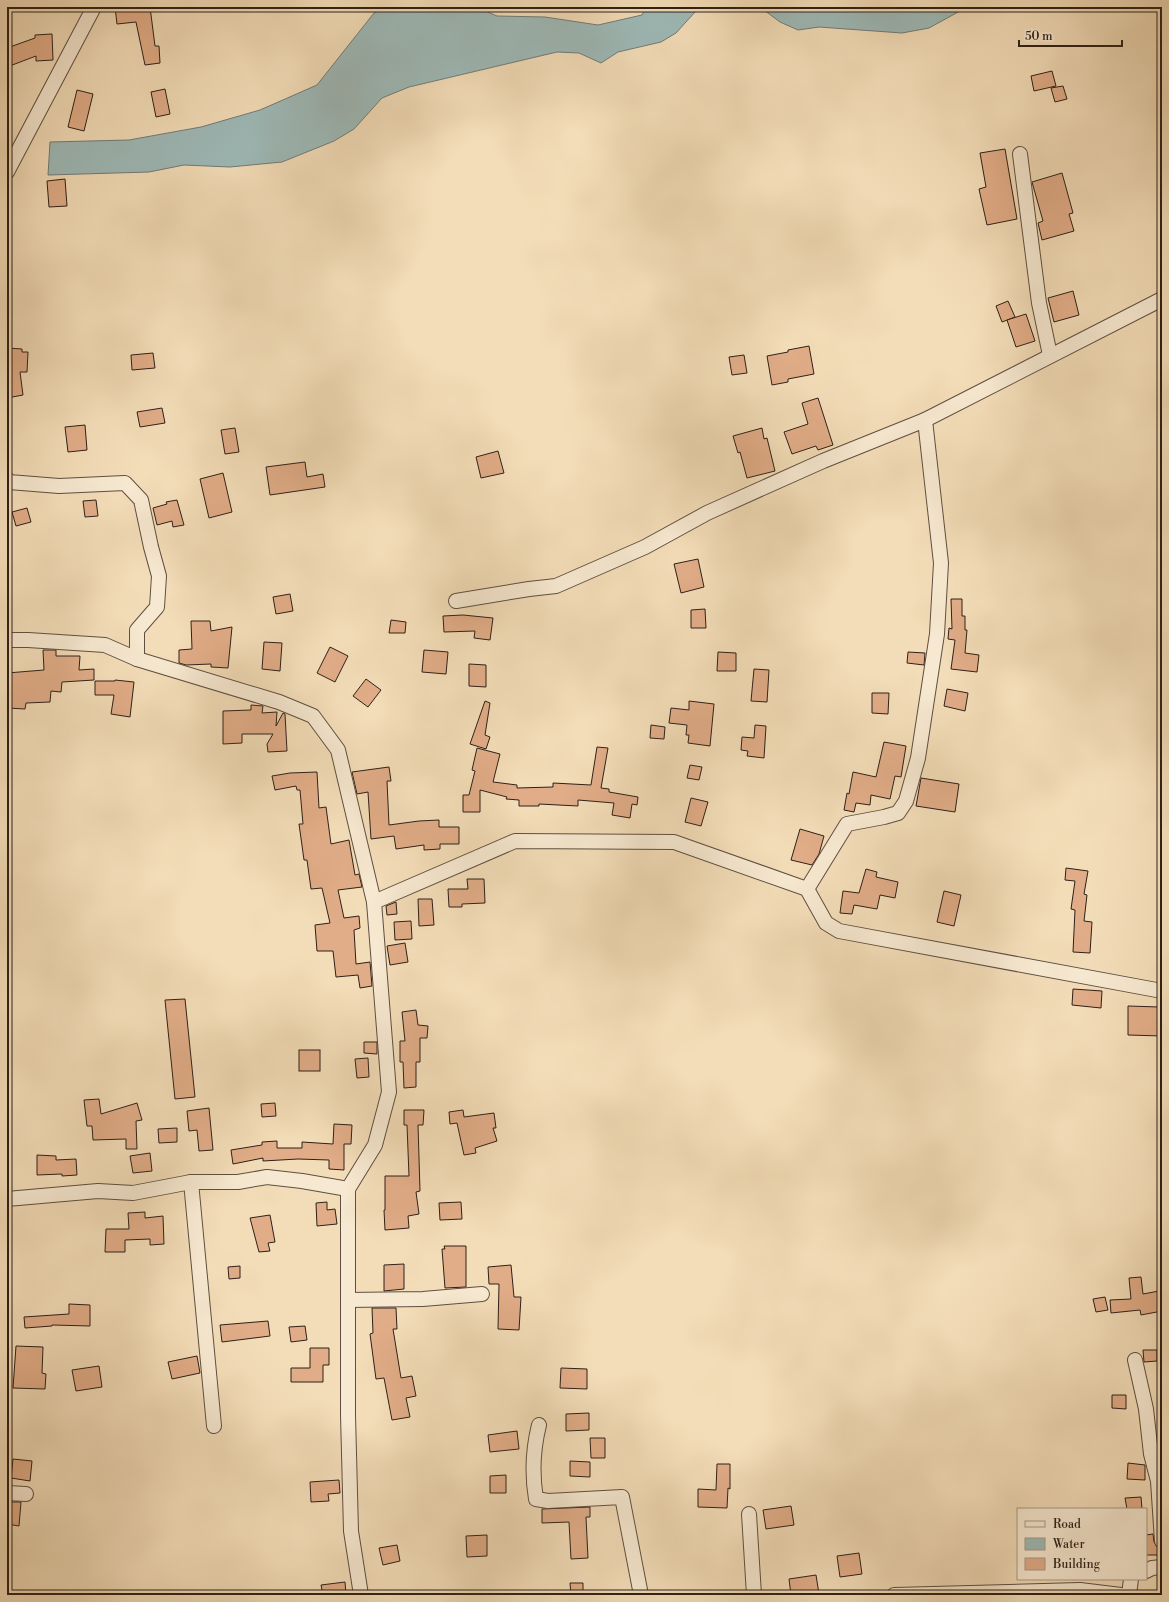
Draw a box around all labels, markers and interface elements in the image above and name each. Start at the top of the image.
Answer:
scale bar [1019,22,1122,48]
text: 50 m [1025,29,1053,44]
legend [1017,1508,1147,1580]
text: Road [1053,1517,1081,1532]
text: Water [1052,1537,1085,1552]
text: Building [1052,1557,1101,1572]

